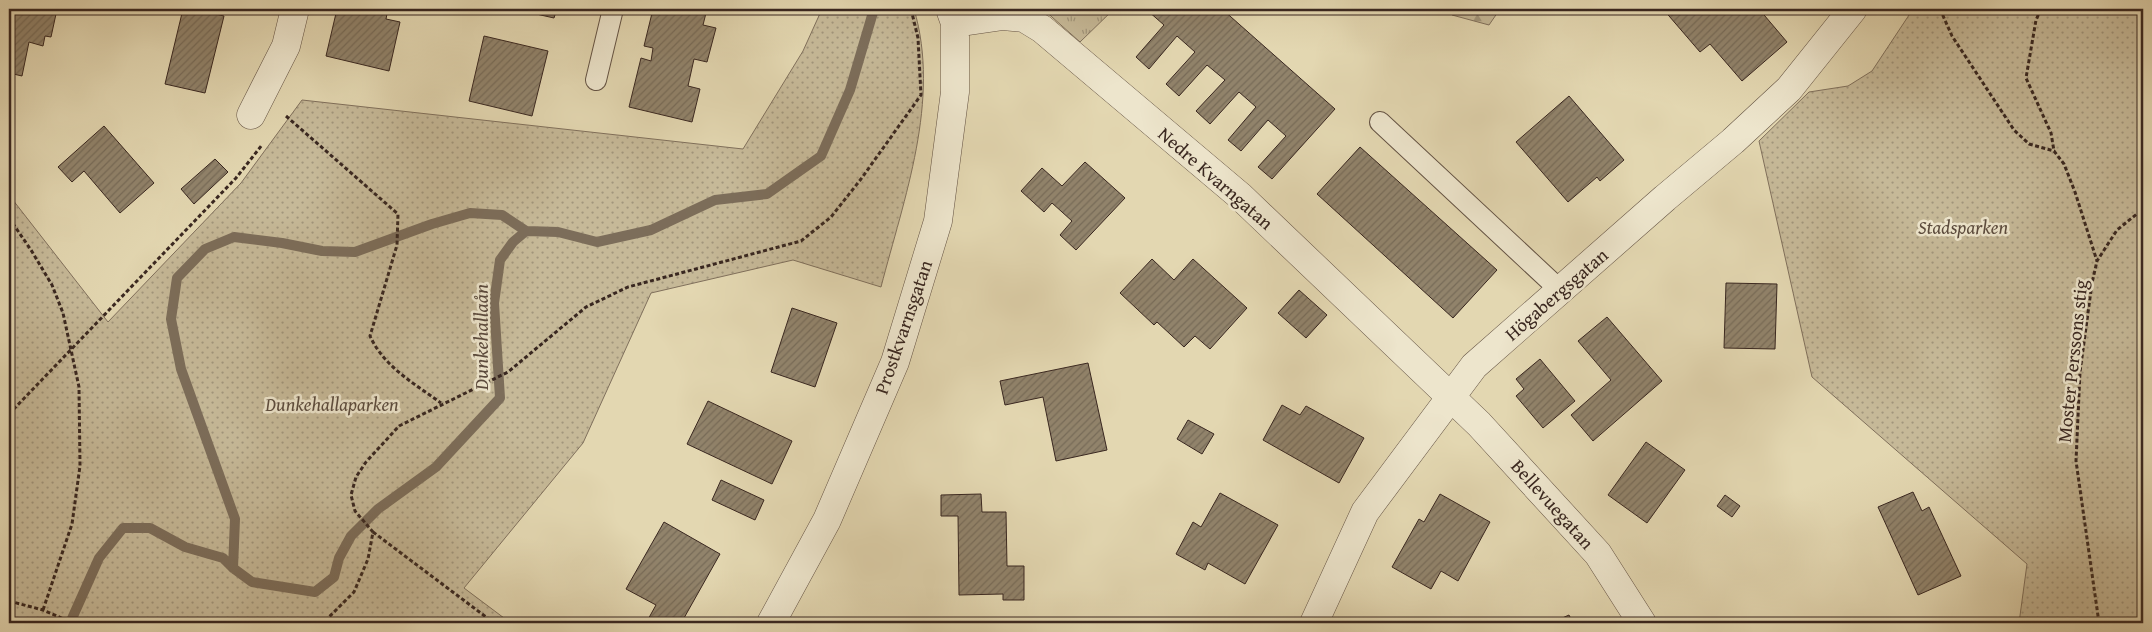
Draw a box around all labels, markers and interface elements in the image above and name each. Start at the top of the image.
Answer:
street label: Nedre Kvarngatan [1152,120,1280,236]
park label: Stadsparken [1918,213,2008,241]
street label: Högabergsgatan [1498,241,1614,347]
street label: Prostkvarnsgatan [867,256,939,398]
street label: Moster Perssons stig [2050,278,2095,444]
water label: Dunkehallaån [466,284,495,391]
park label: Dunkehallaparken [264,390,399,418]
street label: Bellevuegatan [1505,453,1601,555]

